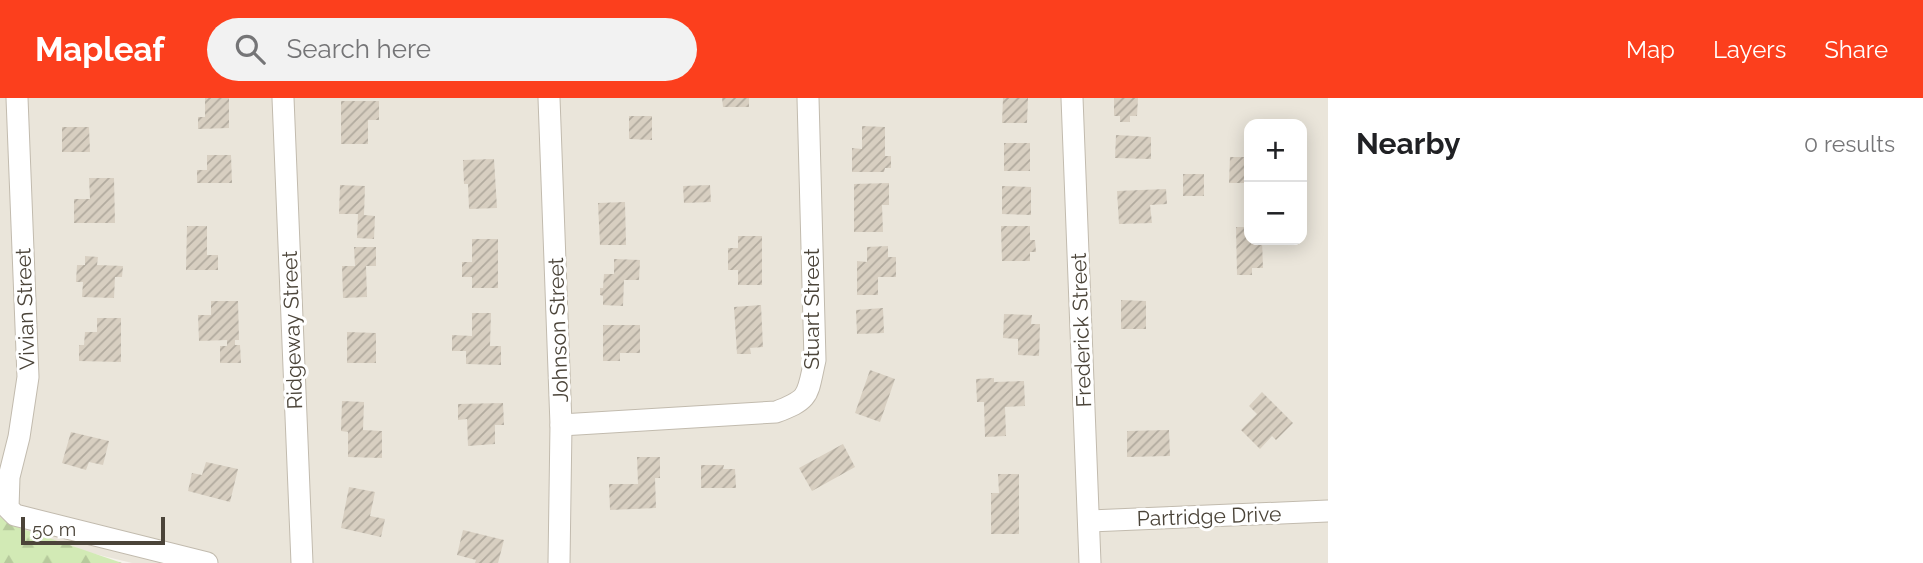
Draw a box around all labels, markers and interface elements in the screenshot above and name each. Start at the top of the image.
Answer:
search box [207,18,697,81]
text: Mapleaf [35,30,165,69]
icon: search [231,30,269,68]
text: Search here [287,34,431,64]
text: Map [1626,35,1675,64]
text: Layers [1713,35,1786,64]
text: Share [1824,35,1888,64]
map controls [1244,119,1307,245]
button: + [1244,119,1307,182]
text: Nearby [1356,126,1460,161]
text: 0 results [1804,130,1895,157]
button: − [1244,182,1307,245]
street label: Vivian Street [10,248,40,370]
street label: Stuart Street [799,248,824,370]
street label: Ridgeway Street [277,250,307,410]
street label: Frederick Street [1066,252,1096,408]
street label: Johnson Street [543,257,573,403]
street label: Partridge Drive [1136,501,1282,531]
scale bar [21,514,164,546]
text: 50 m [32,518,76,540]

